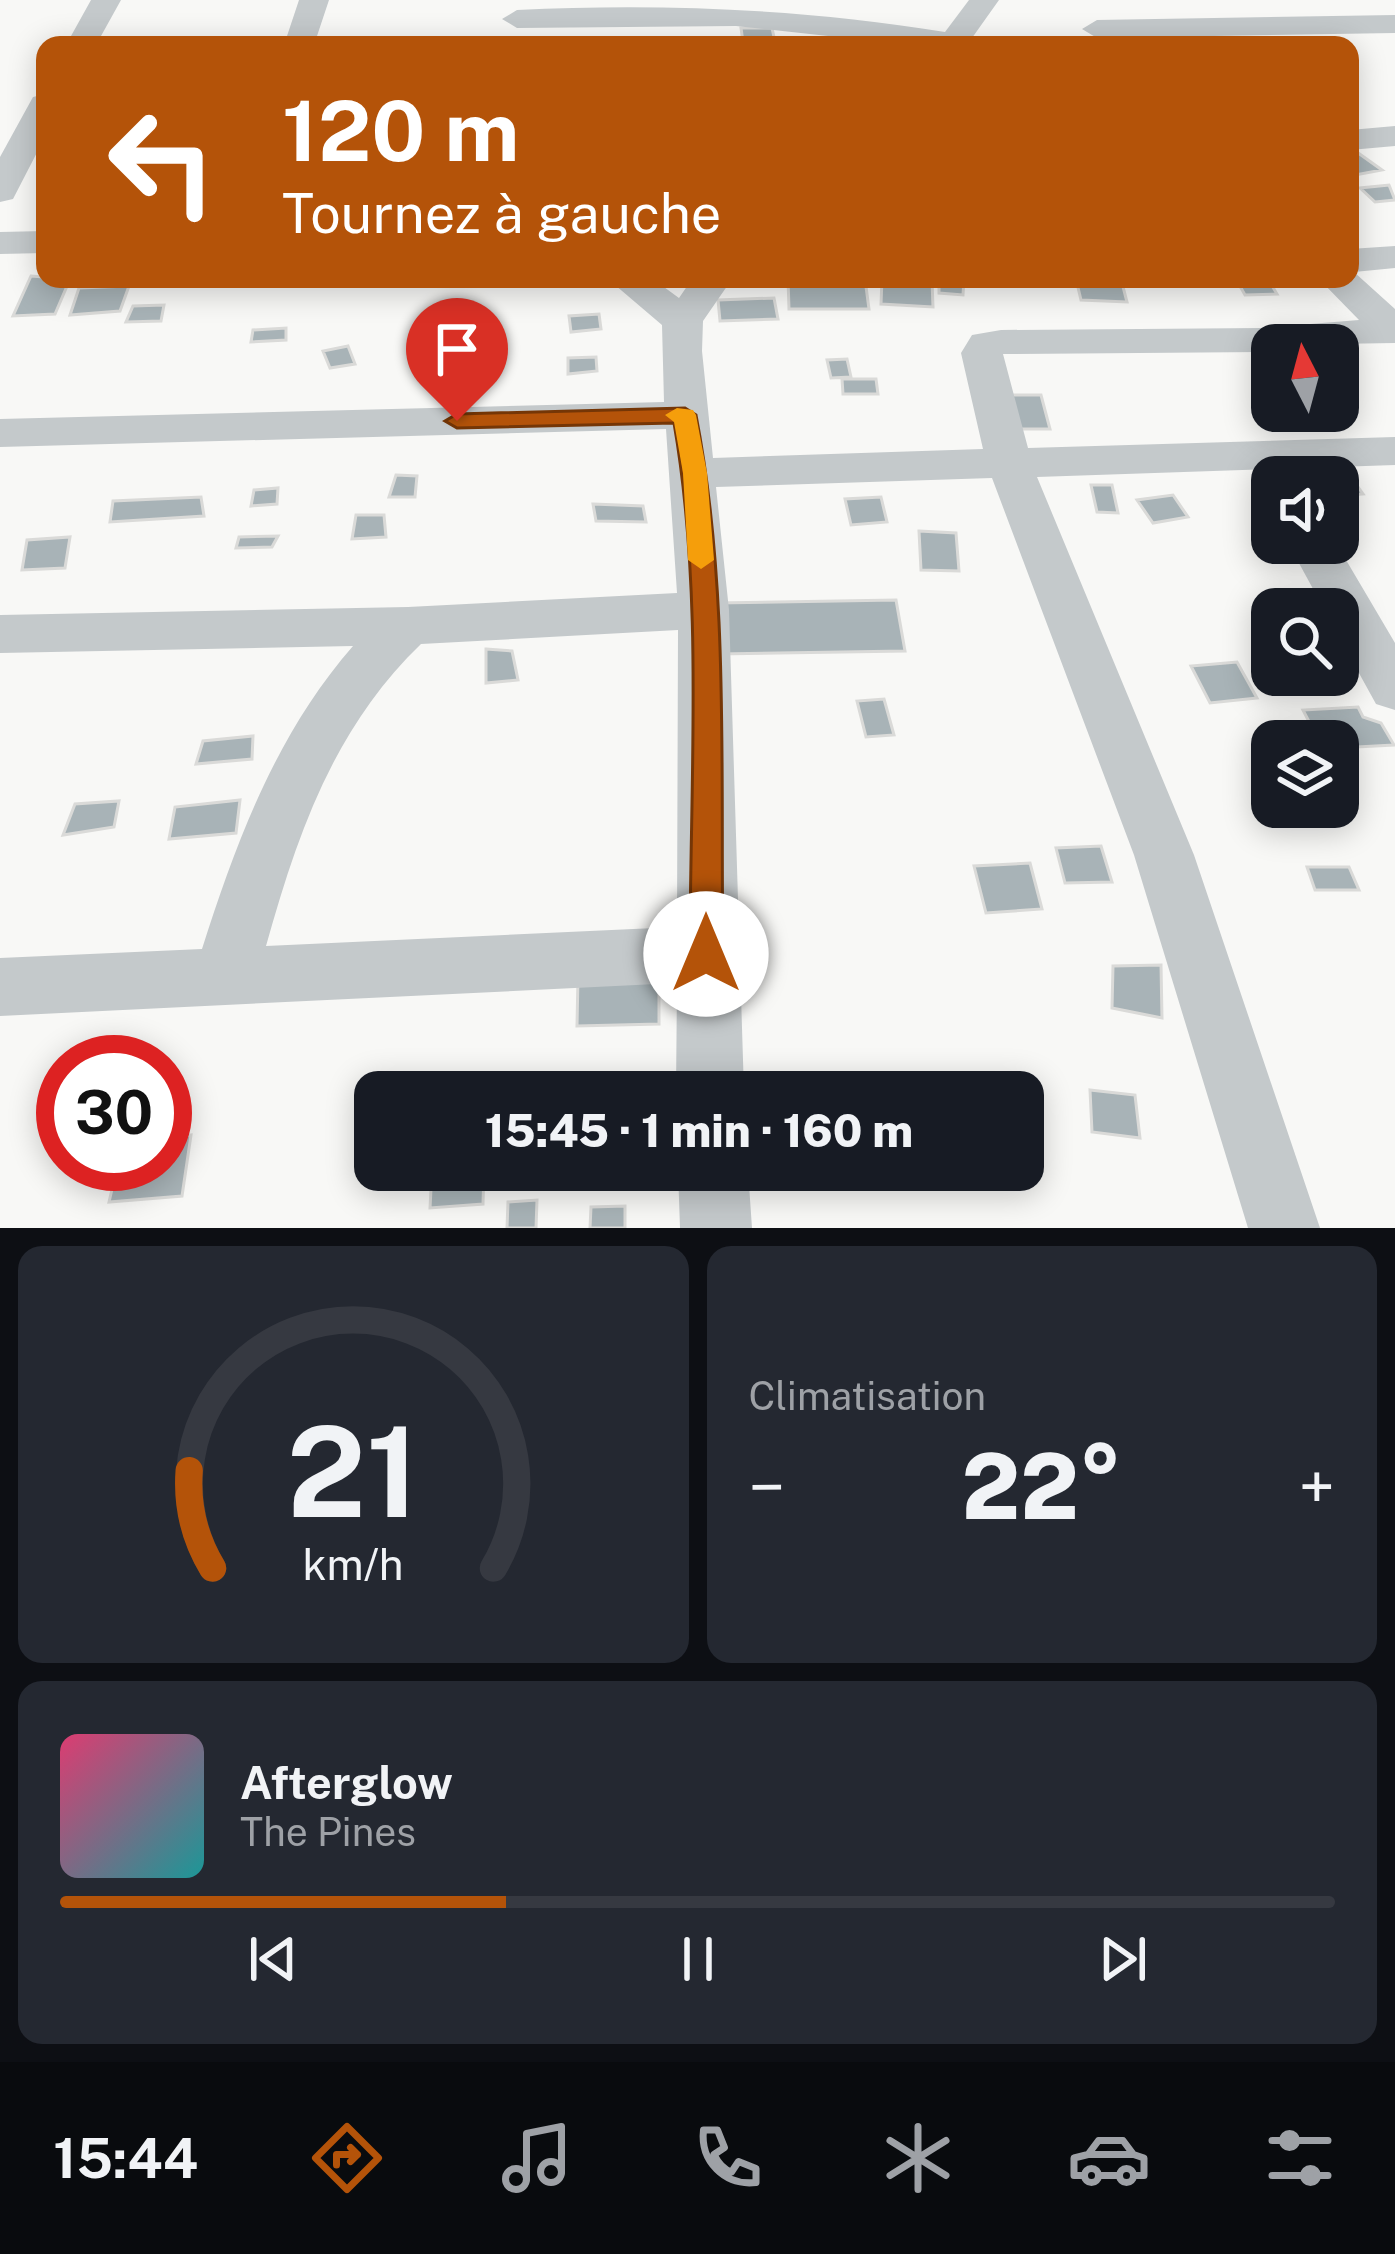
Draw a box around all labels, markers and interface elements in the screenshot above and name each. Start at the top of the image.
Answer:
text: 120 m [282,81,520,180]
icon: left [84,84,240,240]
text: Tournez à gauche [282,182,721,245]
pin [406,298,508,421]
icon: arrive [424,316,490,382]
north arrow [1251,324,1359,432]
map controls [1251,324,1359,828]
button: sound [1251,456,1359,564]
button: search [1251,588,1359,696]
button: layers [1251,720,1359,828]
position arrow [643,891,769,1017]
speed limit sign: 30 [36,1035,192,1191]
text: 15:45 · 1 min · 160 m [485,1104,913,1157]
text: Climatisation [749,1373,986,1419]
text: 21 [287,1398,420,1545]
text: 22° [961,1433,1122,1539]
text: − [749,1448,785,1526]
text: + [1298,1448,1335,1526]
text: km/h [303,1538,404,1589]
text: Afterglow [240,1756,453,1809]
text: The Pines [240,1809,416,1855]
icon: previous [240,1926,306,1992]
icon: pause [665,1926,731,1992]
icon: next [1090,1926,1156,1992]
icon: directions [305,2116,389,2200]
icon: music [495,2116,579,2200]
icon: phone [686,2116,770,2200]
icon: climate [876,2116,960,2200]
icon: car [1067,2116,1151,2200]
icon: filters [1258,2116,1342,2200]
text: 15:44 [53,2127,198,2190]

